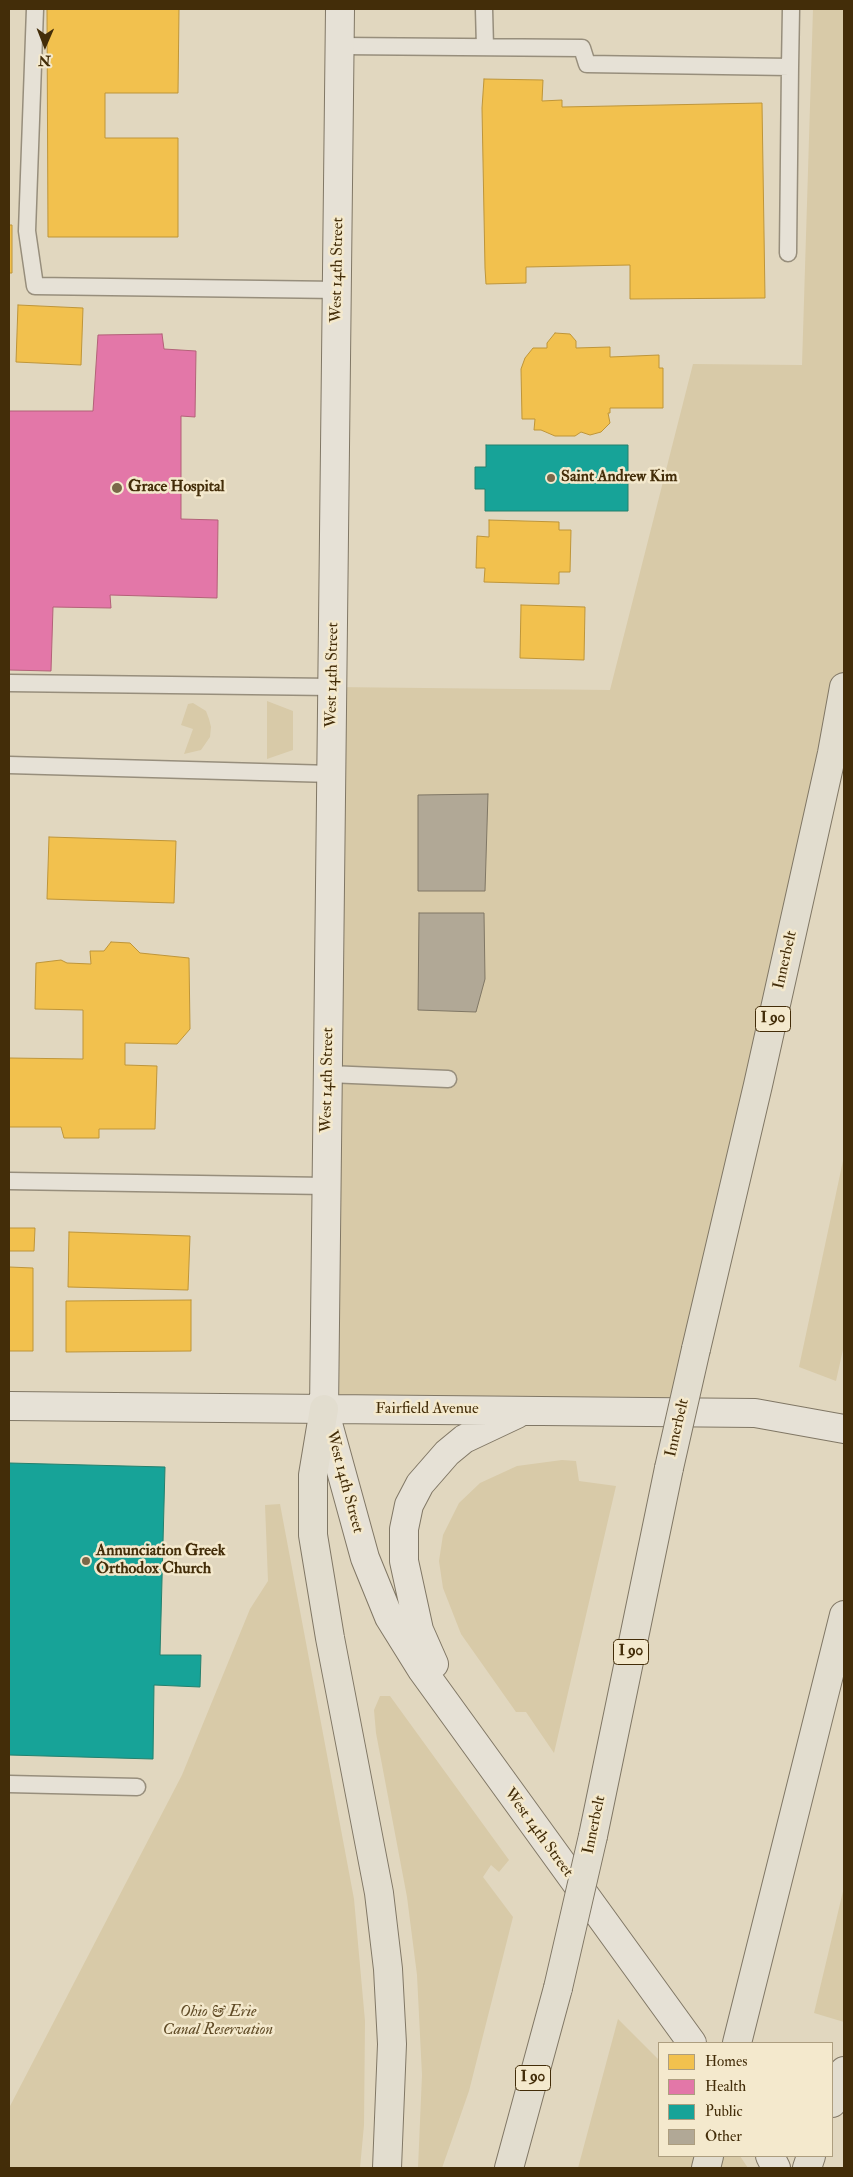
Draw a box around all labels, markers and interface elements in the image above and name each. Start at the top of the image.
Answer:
north arrow [20,20,70,70]
text: N [38,52,51,69]
street label: West 14th Street [327,217,349,323]
place label: Saint Andrew Kim [561,468,677,488]
marker: Saint Andrew Kim [545,472,557,484]
place label: Grace Hospital [128,478,225,498]
marker: Grace Hospital [110,481,124,495]
street label: West 14th Street [322,622,344,728]
street label: Innerbelt [770,929,802,991]
road number: I 90 [756,1006,790,1032]
street label: West 14th Street [317,1027,339,1133]
street label: Innerbelt [662,1397,694,1459]
street label: Fairfield Avenue [375,1400,479,1420]
street label: West 14th Street [321,1429,367,1535]
place label: Annunciation Greek Orthodox Church [96,1542,225,1580]
marker: Annunciation Greek Orthodox Church [80,1555,92,1567]
road number: I 90 [614,1640,648,1664]
street label: West 14th Street [499,1785,577,1881]
street label: Innerbelt [579,1794,611,1856]
park label: Ohio & Erie Canal Reservation [163,2003,273,2041]
legend [658,2042,833,2157]
text: Homes [705,2052,747,2071]
road number: I 90 [516,2066,550,2090]
text: Health [705,2077,746,2096]
text: Public [705,2102,743,2121]
text: Other [705,2127,742,2146]

